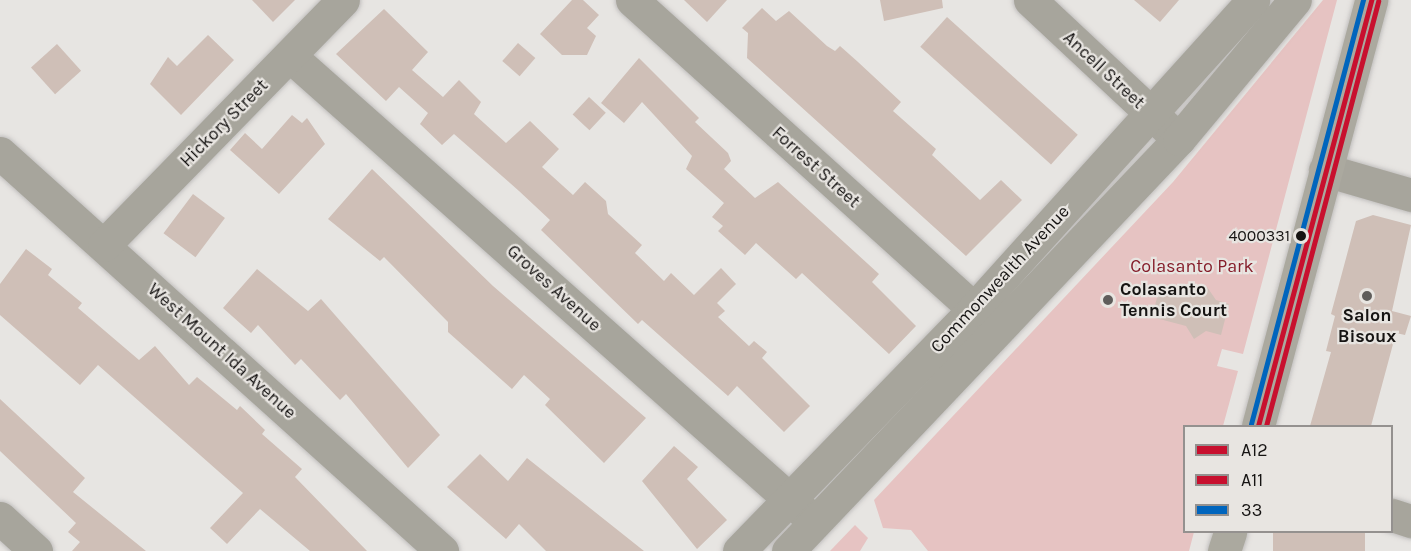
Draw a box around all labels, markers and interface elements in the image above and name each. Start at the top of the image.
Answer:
street label: Ancell Street [1059,27,1149,113]
street label: Hickory Street [176,75,272,171]
street label: Forrest Street [768,122,864,212]
street label: Commonwealth Avenue [926,201,1074,357]
place label: 4000331 [1228,226,1290,246]
marker: 4000331 [1295,230,1307,242]
street label: Groves Avenue [502,240,606,336]
park label: Colasanto Park [1130,255,1254,277]
street label: West Mount Ida Avenue [143,279,301,423]
place label: Colasanto Tennis Court [1120,279,1227,322]
marker: Salon Bisoux [1360,289,1374,303]
marker: Colasanto Tennis Court [1101,293,1115,307]
place label: Salon Bisoux [1338,305,1396,348]
legend [1183,425,1393,533]
text: A12 [1241,439,1268,461]
text: A11 [1241,469,1263,491]
text: 33 [1241,499,1262,521]

